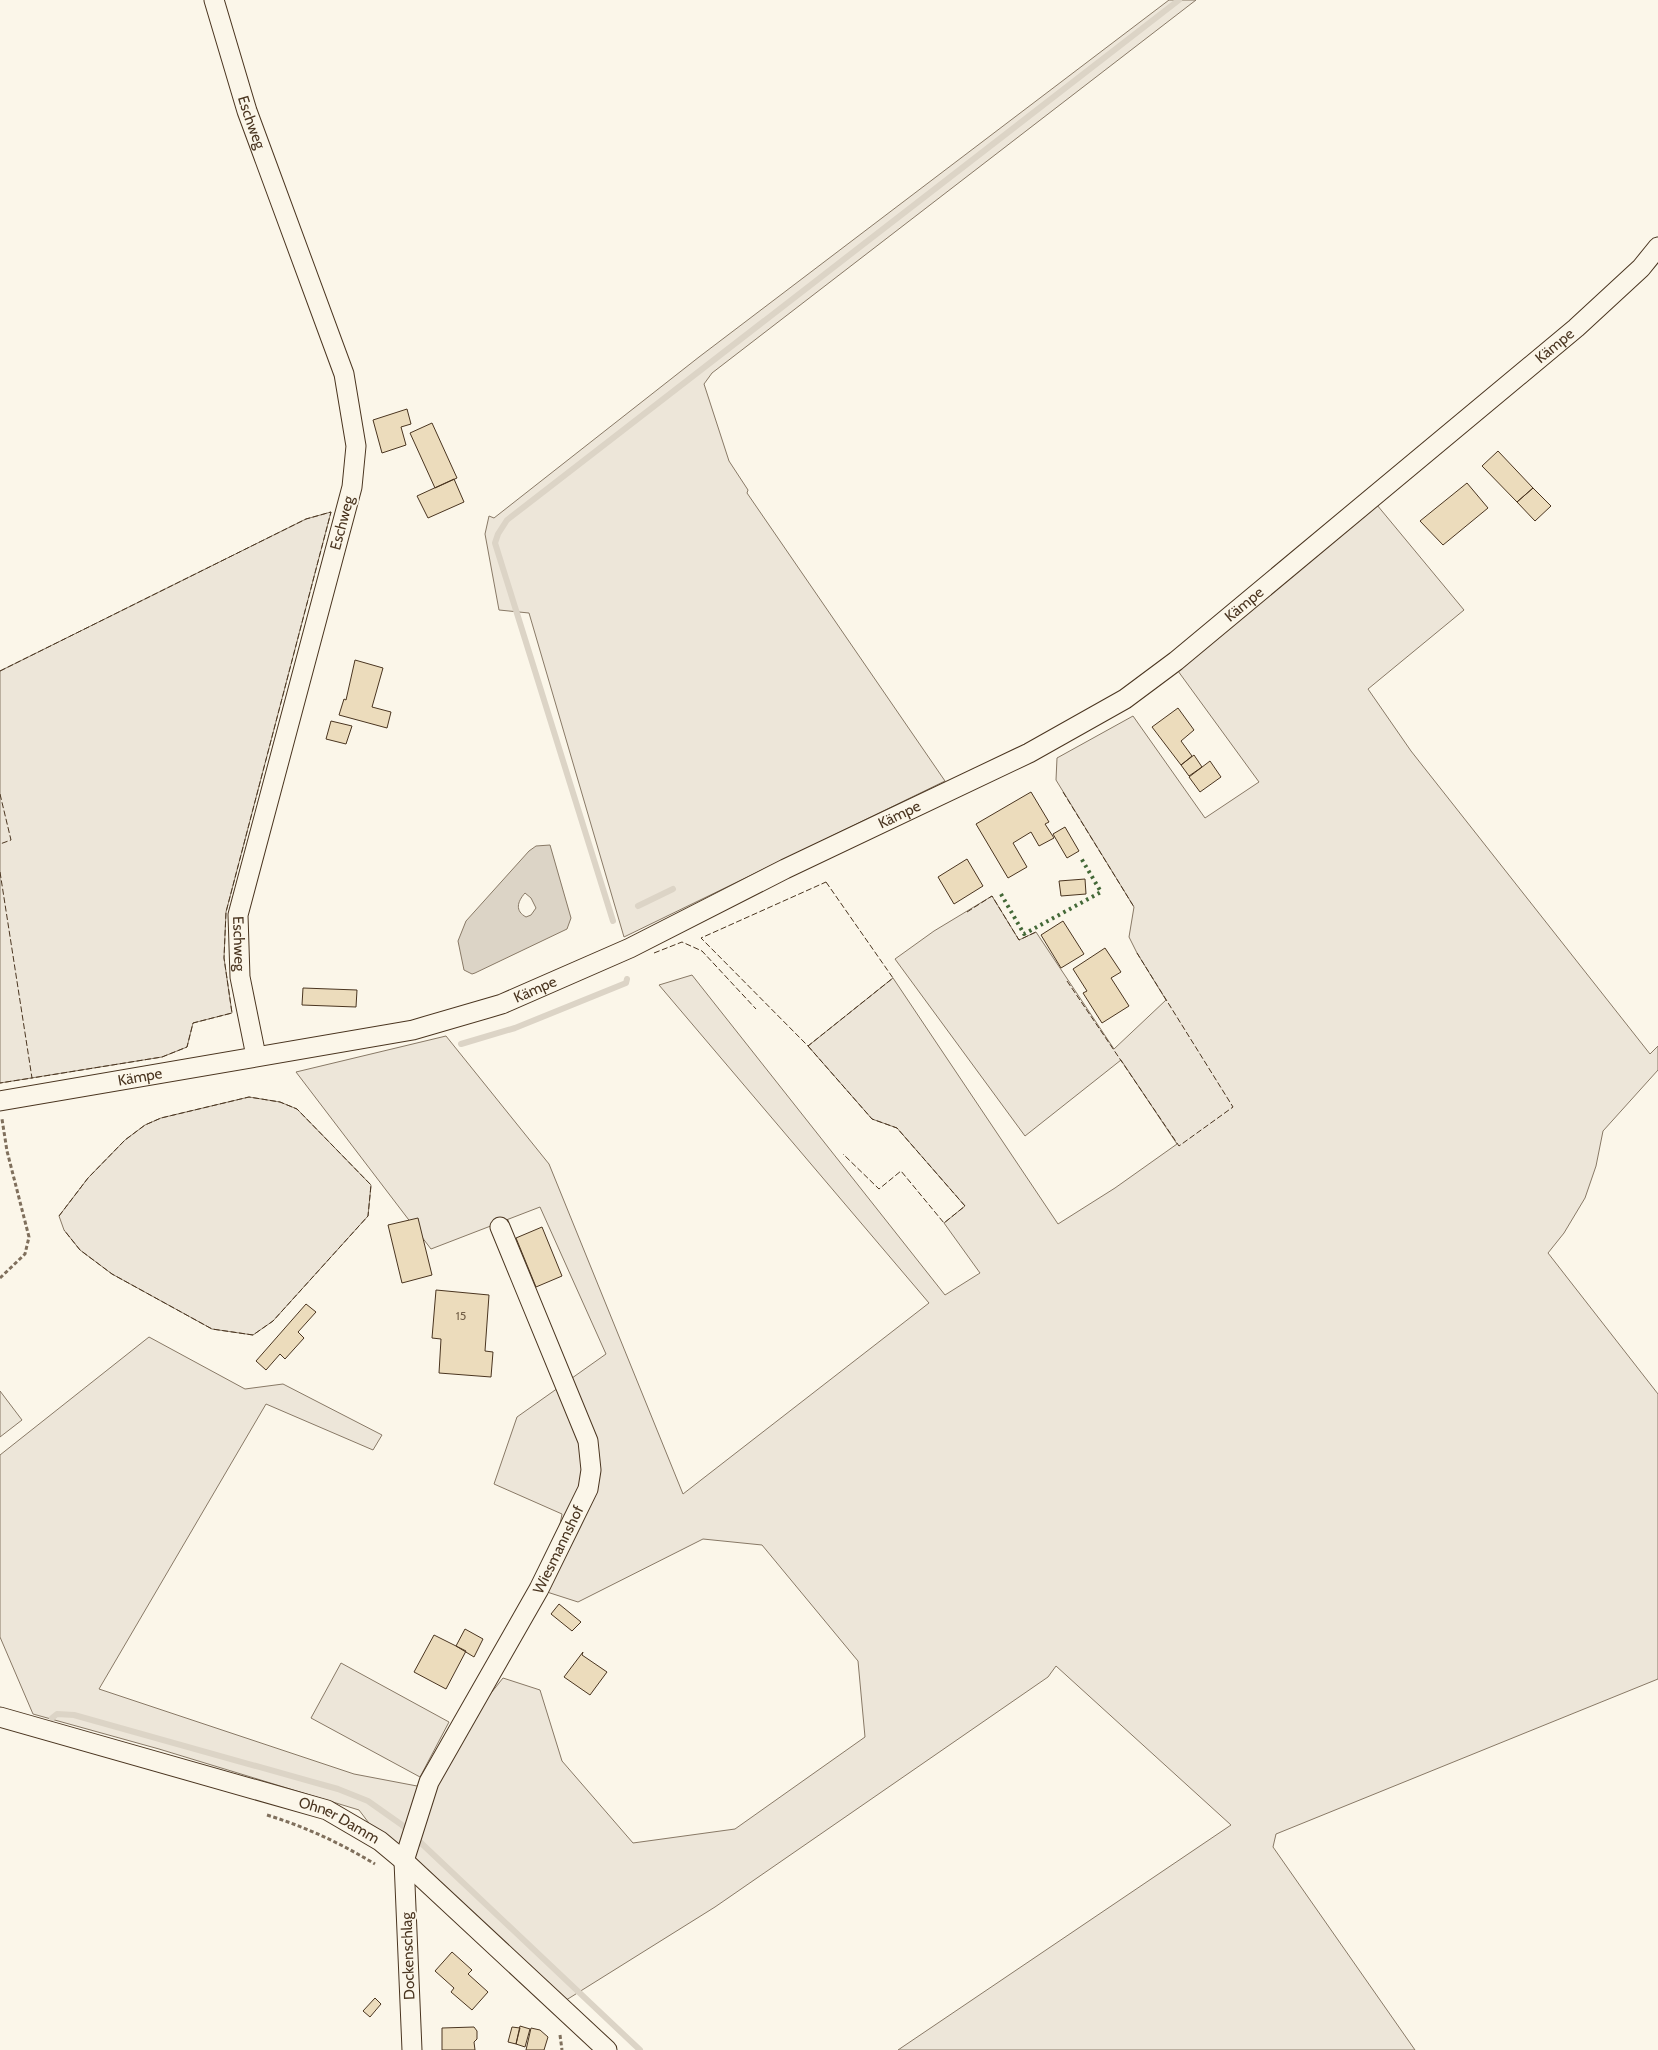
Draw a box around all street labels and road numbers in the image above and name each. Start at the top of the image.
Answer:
street label: Eschweg [234,94,269,152]
street label: Kämpe [1532,324,1578,367]
street label: Eschweg [326,493,358,552]
street label: Kämpe [1221,583,1267,626]
street label: Kämpe [875,797,924,832]
street label: Eschweg [229,916,249,972]
street label: Kämpe [511,972,560,1007]
street label: Kämpe [116,1064,164,1090]
street label: Wiesmannshof [529,1503,587,1597]
street label: Ohner Damm [297,1793,383,1848]
street label: Dockenschlag [397,1911,419,2000]

